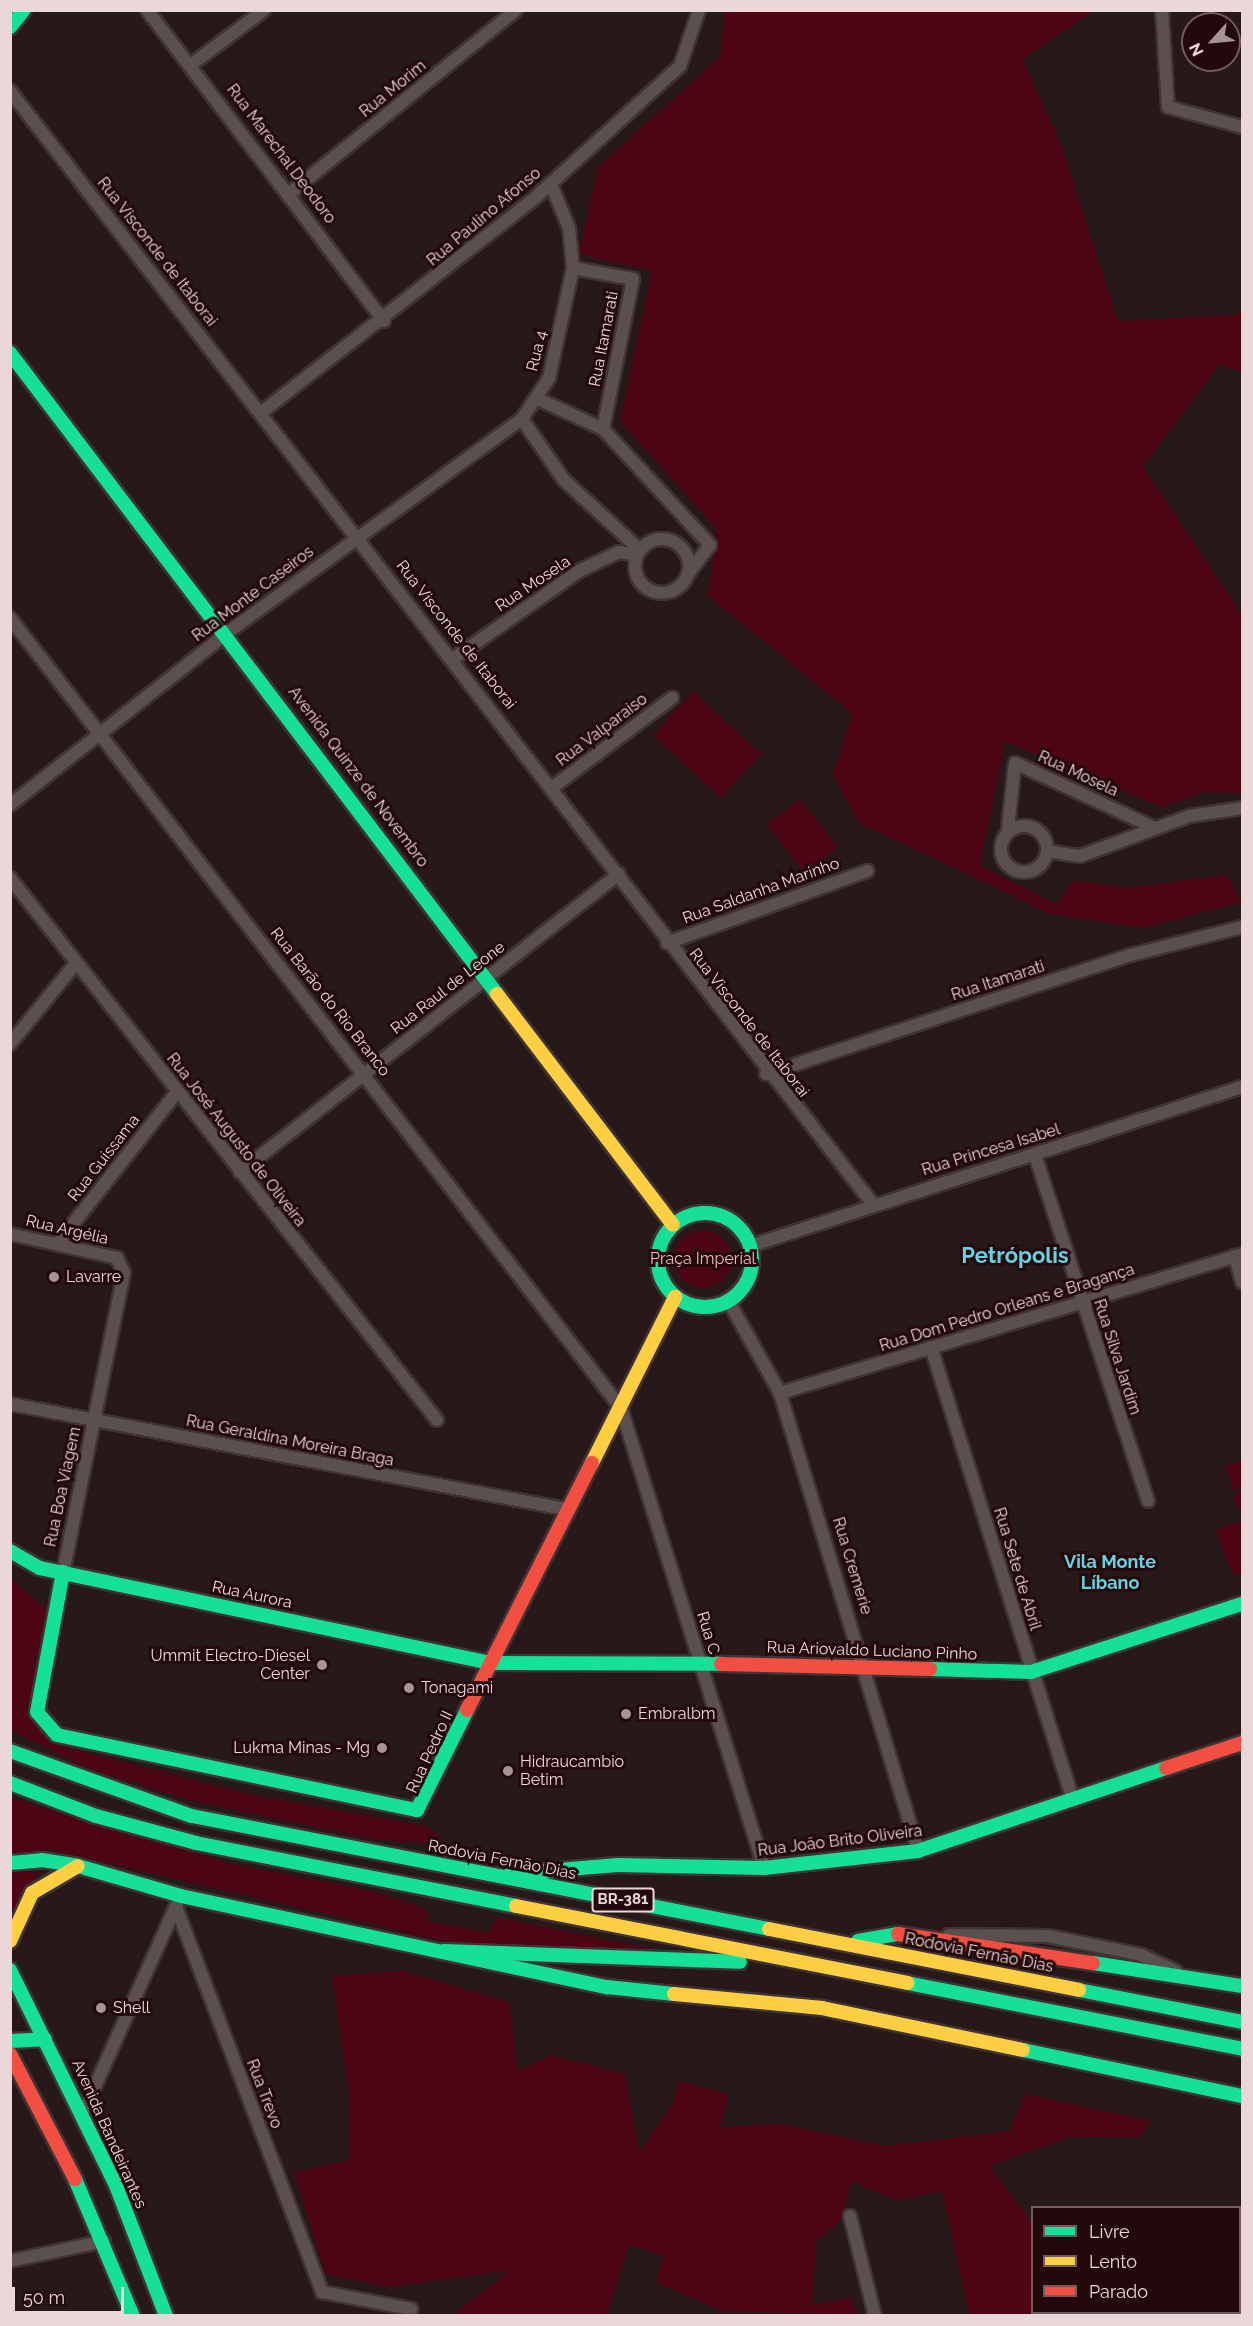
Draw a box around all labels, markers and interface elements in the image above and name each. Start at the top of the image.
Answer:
north arrow [1181,12,1241,72]
text: N [1185,40,1208,59]
street label: Rua Morim [356,56,430,122]
street label: Rua Marechal Deodoro [222,80,340,228]
street label: Rua Paulino Afonso [423,164,545,270]
street label: Rua Visconde de Itaborai [93,173,221,331]
street label: Rua Itamarati [585,290,623,388]
street label: Rua 4 [523,329,551,373]
street label: Rua Monte Caseiros [189,542,317,646]
street label: Rua Mosela [492,552,574,616]
street label: Rua Visconde de Itaborai [392,556,520,714]
street label: Avenida Quinze de Novembro [284,683,432,871]
street label: Rua Valparaiso [553,689,651,771]
street label: Rua Mosela [1035,747,1121,801]
street label: Rua Saldanha Marinho [680,854,842,928]
street label: Rua Barão do Rio Branco [266,924,394,1080]
street label: Rua Raul de Leone [387,937,509,1039]
street label: Rua Visconde de Itaborai [685,944,813,1102]
street label: Rua Itamarati [949,957,1047,1005]
street label: Rua José Augusto de Oliveira [162,1049,310,1231]
street label: Rua Guissama [64,1111,144,1205]
street label: Rua Princesa Isabel [920,1120,1062,1180]
street label: Rua Argélia [24,1211,110,1249]
district label: Petrópolis [961,1243,1069,1269]
park label: Praça Imperial [650,1249,756,1269]
street label: Rua Dom Pedro Orleans e Bragança [877,1260,1137,1356]
place label: Lavarre [66,1267,121,1287]
marker: Lavarre [47,1270,61,1284]
street label: Rua Silva Jardim [1089,1297,1145,1417]
street label: Rua Geraldina Moreira Braga [184,1411,396,1471]
street label: Rua Boa Viagem [41,1425,85,1549]
street label: Rua Sete de Abril [989,1505,1045,1633]
street label: Rua Cremerie [828,1515,876,1617]
district label: Vila Monte Líbano [1064,1552,1156,1594]
street label: Rua Aurora [210,1577,294,1613]
street label: Rua C [692,1609,724,1657]
street label: Rua Ariovaldo Luciano Pinho [766,1638,978,1664]
place label: Ummit Electro-Diesel Center [151,1646,310,1684]
marker: Ummit Electro-Diesel Center [315,1658,329,1672]
place label: Tonagami [421,1678,493,1698]
marker: Tonagami [402,1681,416,1695]
place label: Embralbm [638,1704,715,1724]
marker: Embralbm [619,1707,633,1721]
street label: Rua Pedro II [403,1708,457,1796]
place label: Lukma Minas - Mg [233,1738,370,1758]
marker: Lukma Minas - Mg [375,1741,389,1755]
place label: Hidraucambio Betim [520,1752,624,1790]
marker: Hidraucambio Betim [501,1764,515,1778]
street label: Rua João Brito Oliveira [757,1821,923,1861]
street label: Rodovia Fernão Dias [426,1836,578,1884]
road number: BR-381 [592,1888,654,1912]
street label: Rodovia Fernão Dias [903,1929,1055,1977]
place label: Shell [113,1998,150,2018]
marker: Shell [94,2001,108,2015]
street label: Rua Trevo [242,2056,286,2132]
street label: Avenida Bandeirantes [68,2057,150,2211]
legend [1031,2206,1241,2314]
text: Livre [1089,2221,1130,2242]
text: Lento [1089,2251,1137,2272]
scale bar [15,2275,128,2313]
text: Parado [1089,2281,1148,2302]
text: 50 m [23,2287,65,2308]

